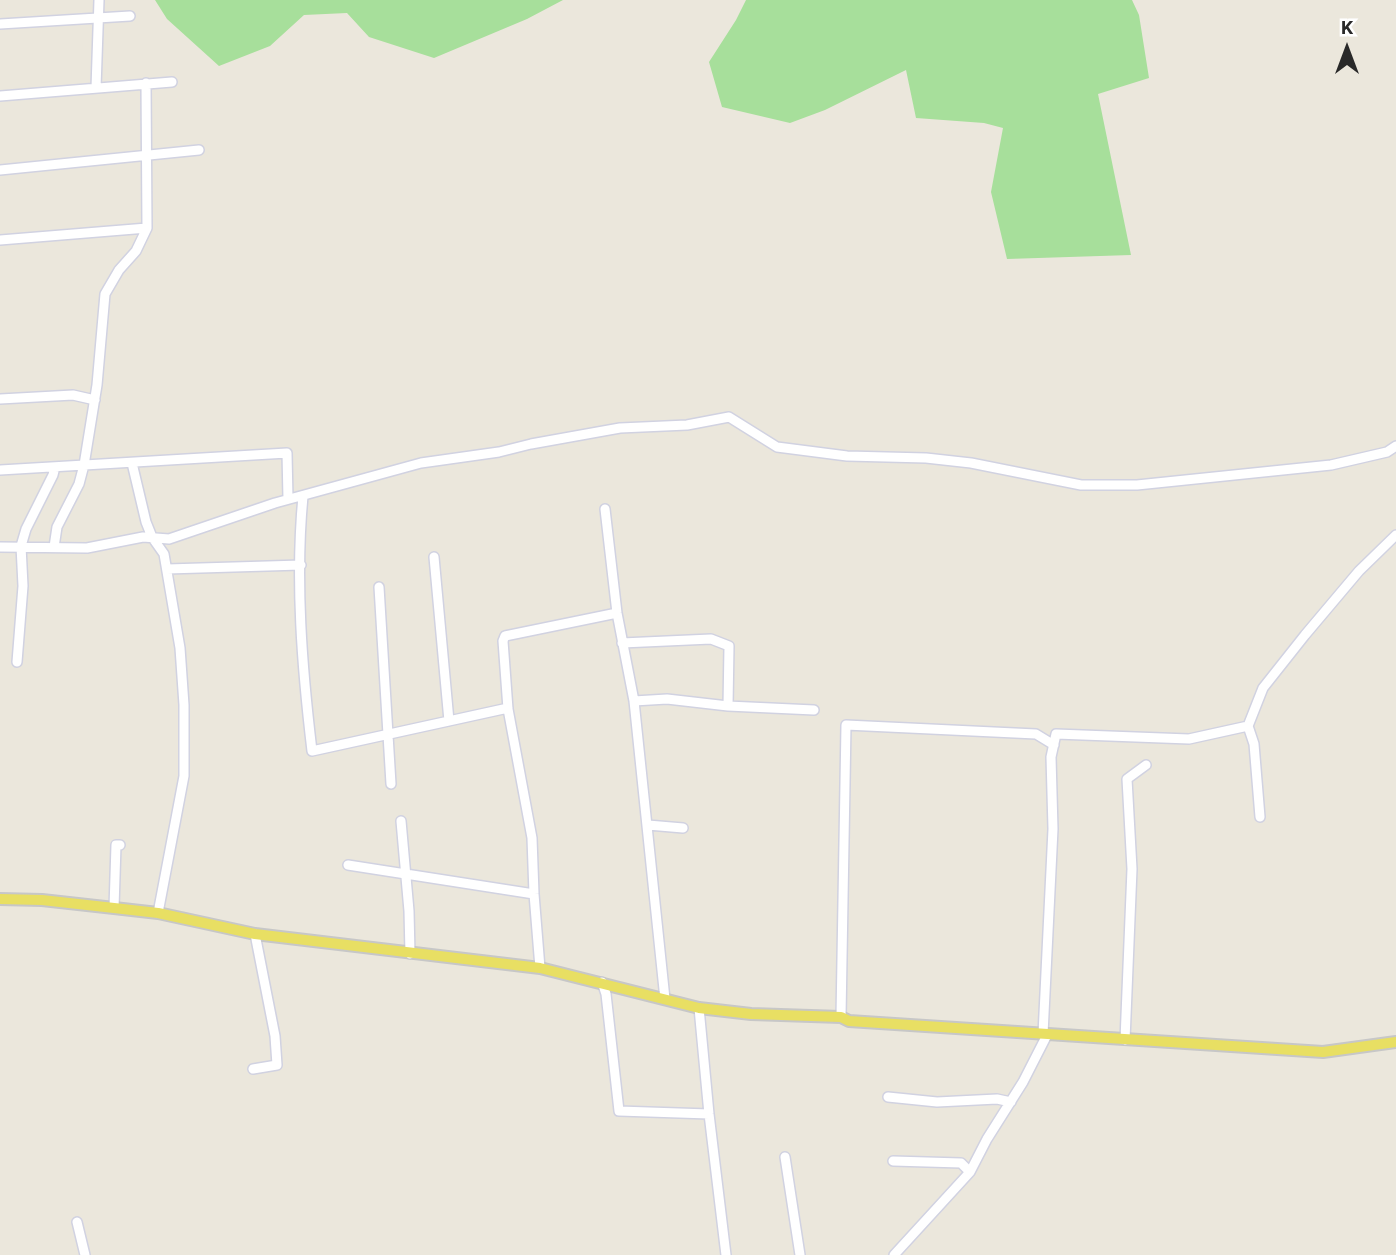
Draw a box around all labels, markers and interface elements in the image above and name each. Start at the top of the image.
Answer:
north arrow [1312,14,1382,84]
text: K [1341,16,1353,39]

